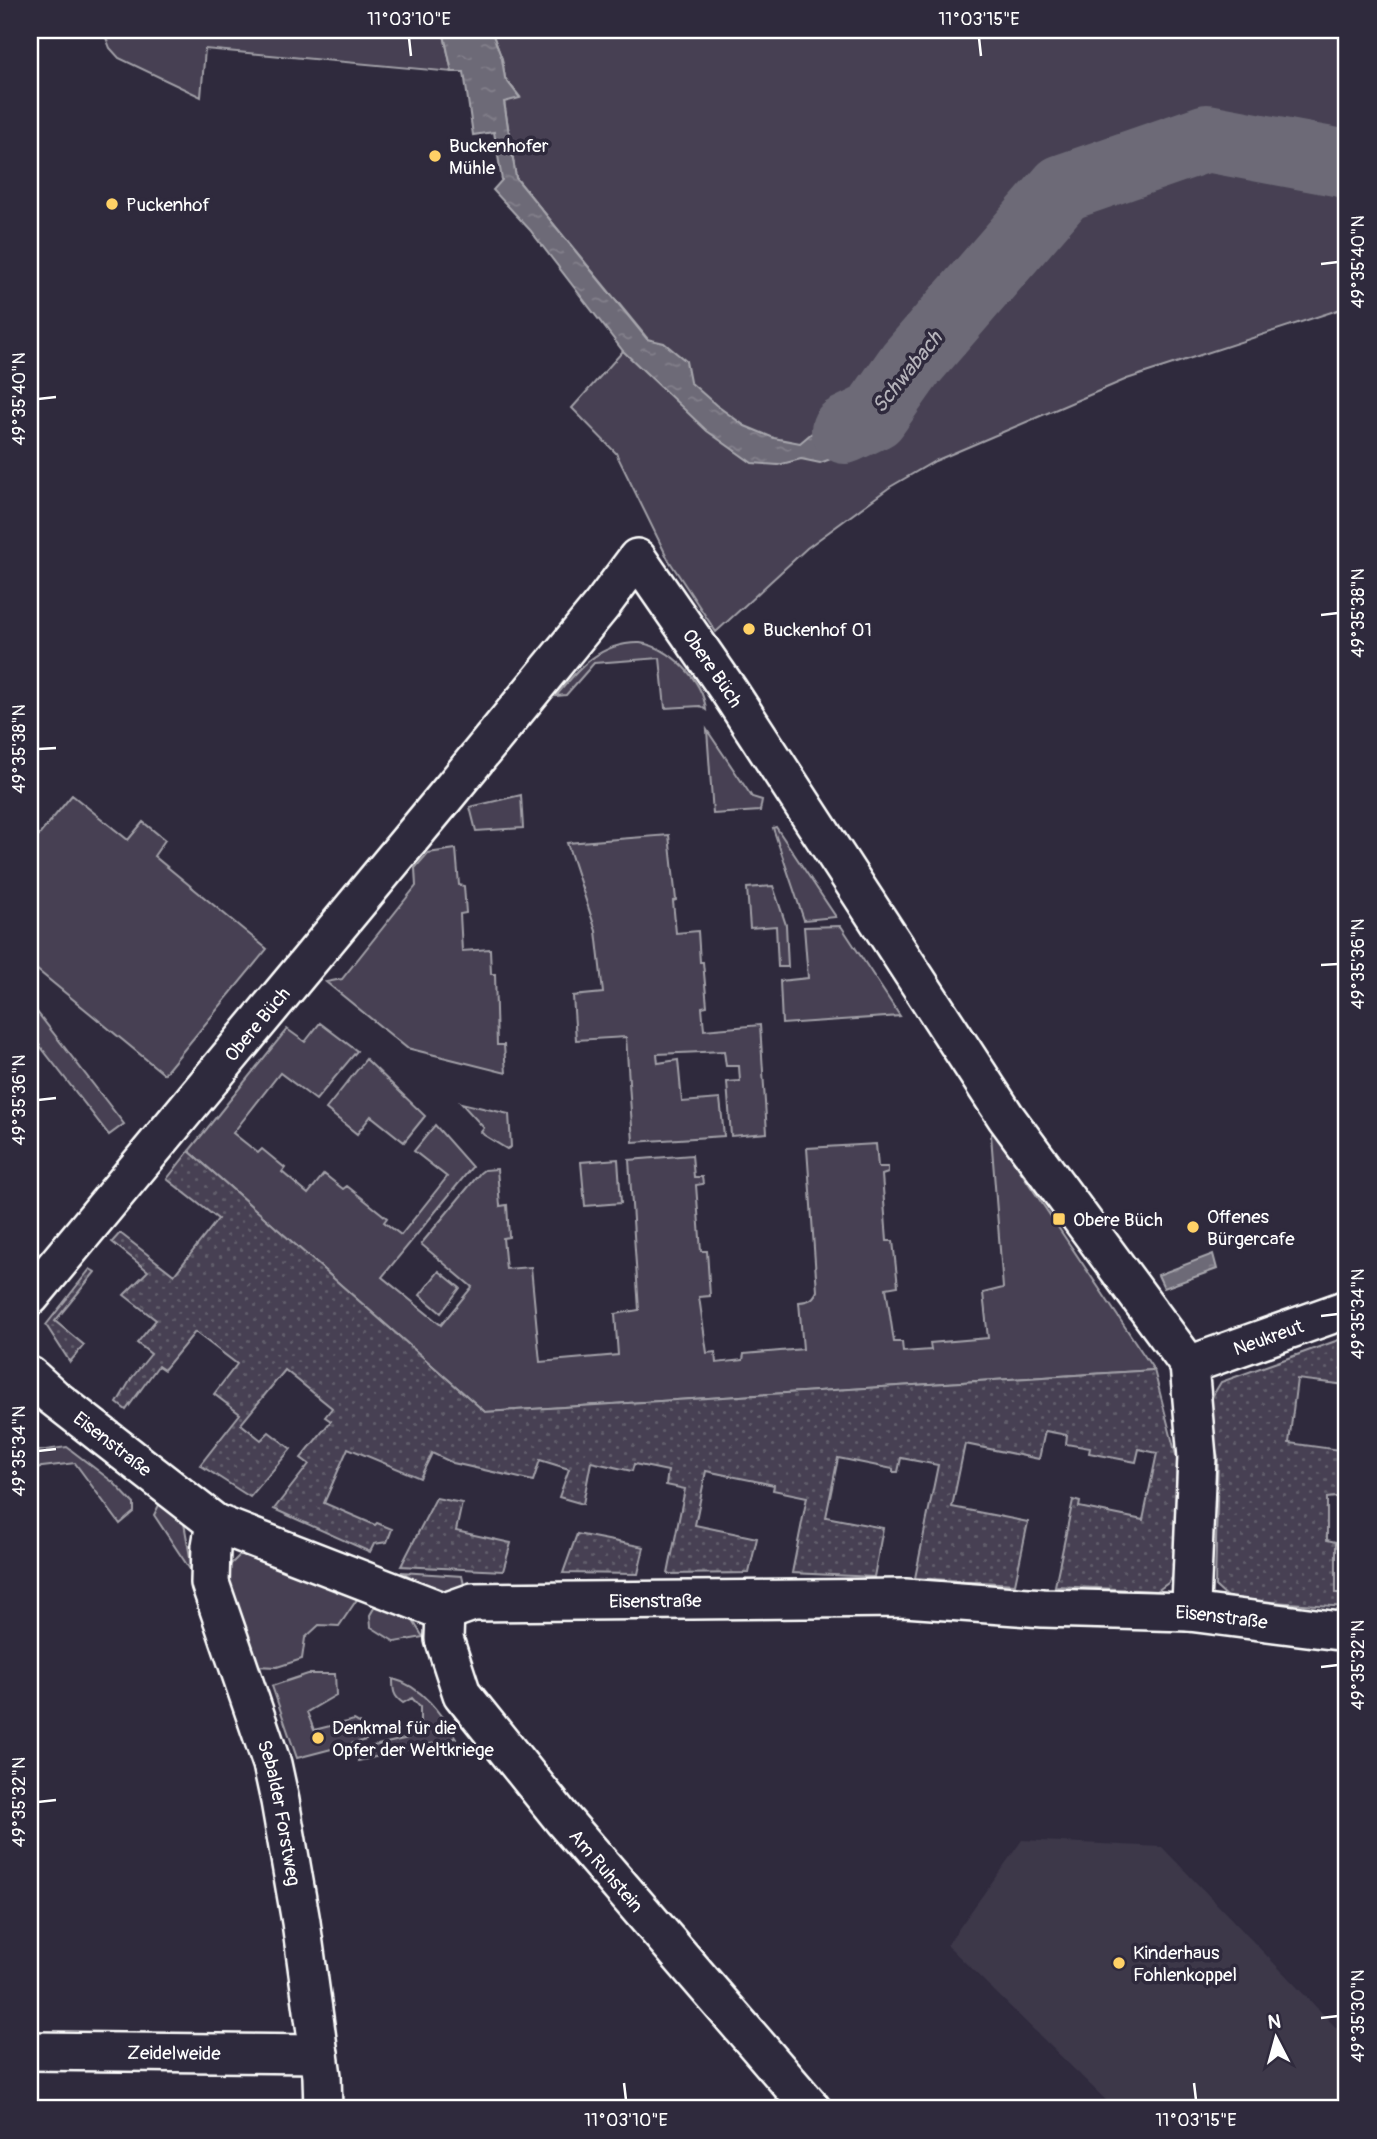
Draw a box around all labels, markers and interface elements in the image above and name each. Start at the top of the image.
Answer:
text: 11°03'10"E [367,8,451,31]
text: 11°03'15"E [938,8,1020,31]
place label: Buckenhofer Mühle [449,134,549,180]
marker: Buckenhofer Mühle [427,148,443,164]
place label: Puckenhof [126,193,210,217]
marker: Puckenhof [104,196,120,212]
text: 49°35'40"N [1347,215,1370,309]
water label: Schwabach [866,325,949,419]
text: 49°35'40"N [8,352,31,446]
text: 49°35'38"N [1347,568,1370,658]
place label: Buckenhof 01 [763,618,872,642]
marker: Buckenhof 01 [741,621,757,637]
street label: Obere Büch [677,625,747,712]
text: 49°35'38"N [8,704,31,794]
text: 49°35'36"N [1347,919,1370,1009]
street label: Obere Büch [220,982,296,1067]
text: 49°35'36"N [8,1055,31,1145]
place label: Offenes Bürgercafe [1207,1205,1295,1251]
place label: Obere Büch [1073,1208,1163,1232]
marker: Obere Büch [1051,1211,1067,1227]
marker: Offenes Bürgercafe [1185,1219,1201,1235]
text: 49°35'34"N [1347,1269,1370,1359]
street label: Neukreut [1230,1314,1307,1361]
text: 49°35'34"N [8,1406,31,1496]
street label: Eisenstraße [68,1406,157,1483]
street label: Eisenstraße [609,1589,702,1614]
street label: Eisenstraße [1175,1601,1270,1635]
text: 49°35'32"N [1347,1620,1370,1710]
place label: Denkmal für die Opfer der Weltkriege [332,1716,494,1762]
marker: Denkmal für die Opfer der Weltkriege [310,1730,326,1746]
street label: Sebalder Forstweg [252,1737,305,1888]
text: 49°35'32"N [8,1757,31,1847]
street label: Am Ruhstein [563,1825,648,1918]
place label: Kinderhaus Fohlenkoppel [1133,1941,1237,1987]
marker: Kinderhaus Fohlenkoppel [1111,1955,1127,1971]
text: 49°35'30"N [1347,1970,1370,2062]
north arrow [1240,2002,1310,2072]
text: N [1267,2009,1282,2035]
street label: Zeidelweide [127,2041,222,2066]
text: 11°03'10"E [584,2109,668,2132]
text: 11°03'15"E [1155,2109,1237,2132]

